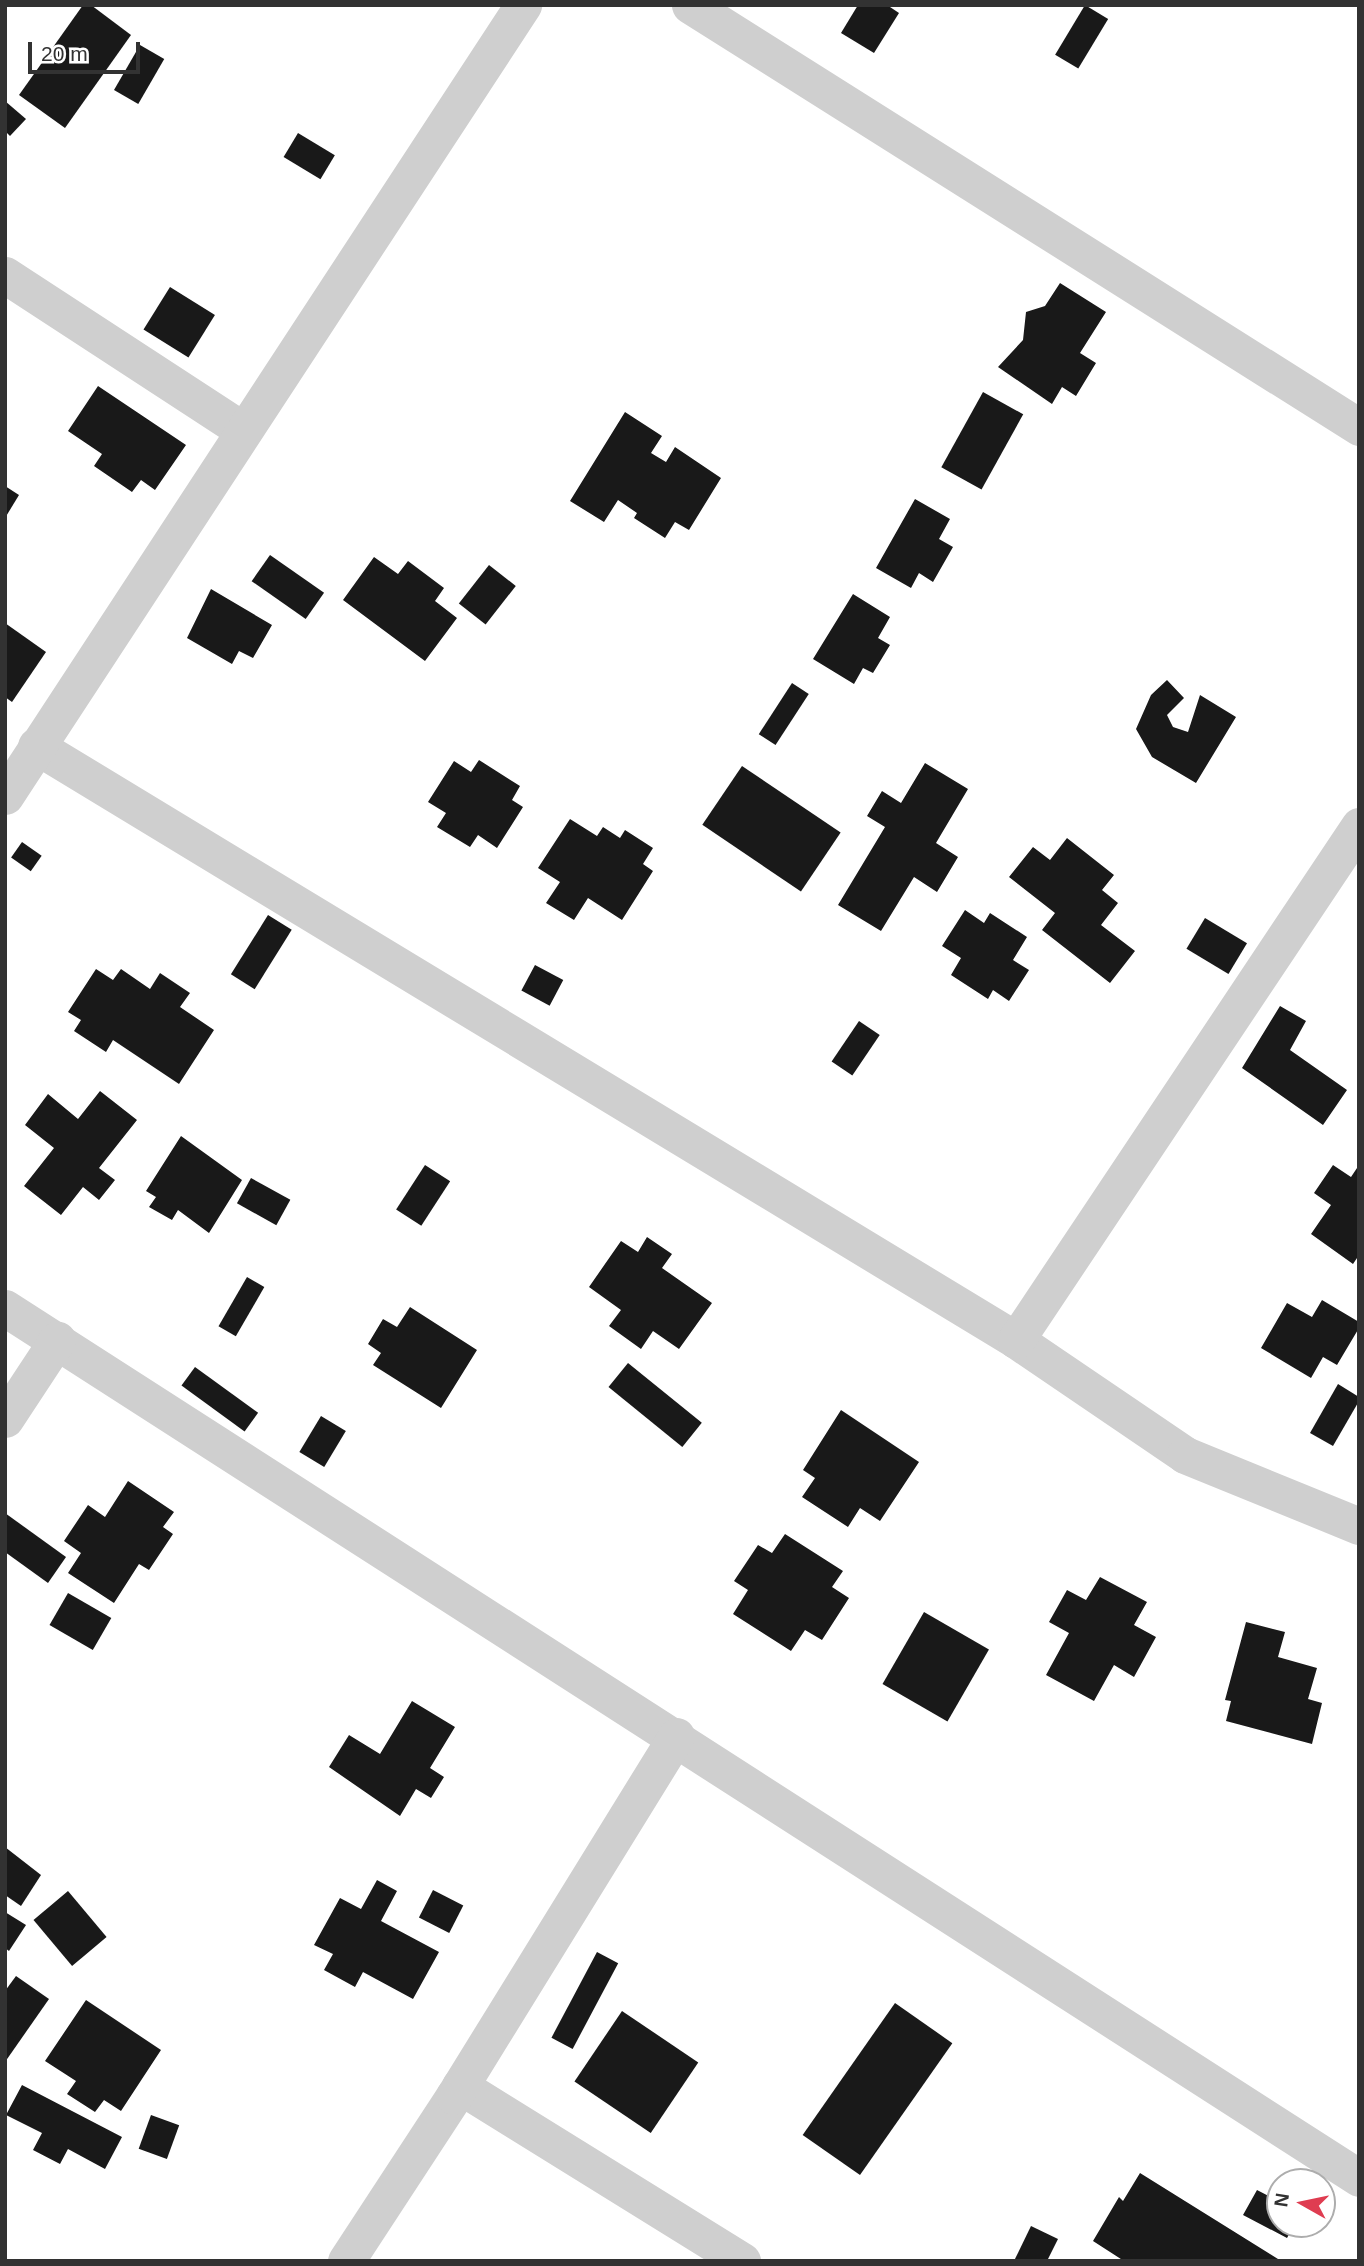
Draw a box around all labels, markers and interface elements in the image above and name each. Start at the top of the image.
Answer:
scale bar [32,28,144,72]
text: 20 m [41,42,88,65]
north arrow [1266,2168,1336,2238]
text: N [1270,2192,1293,2208]

